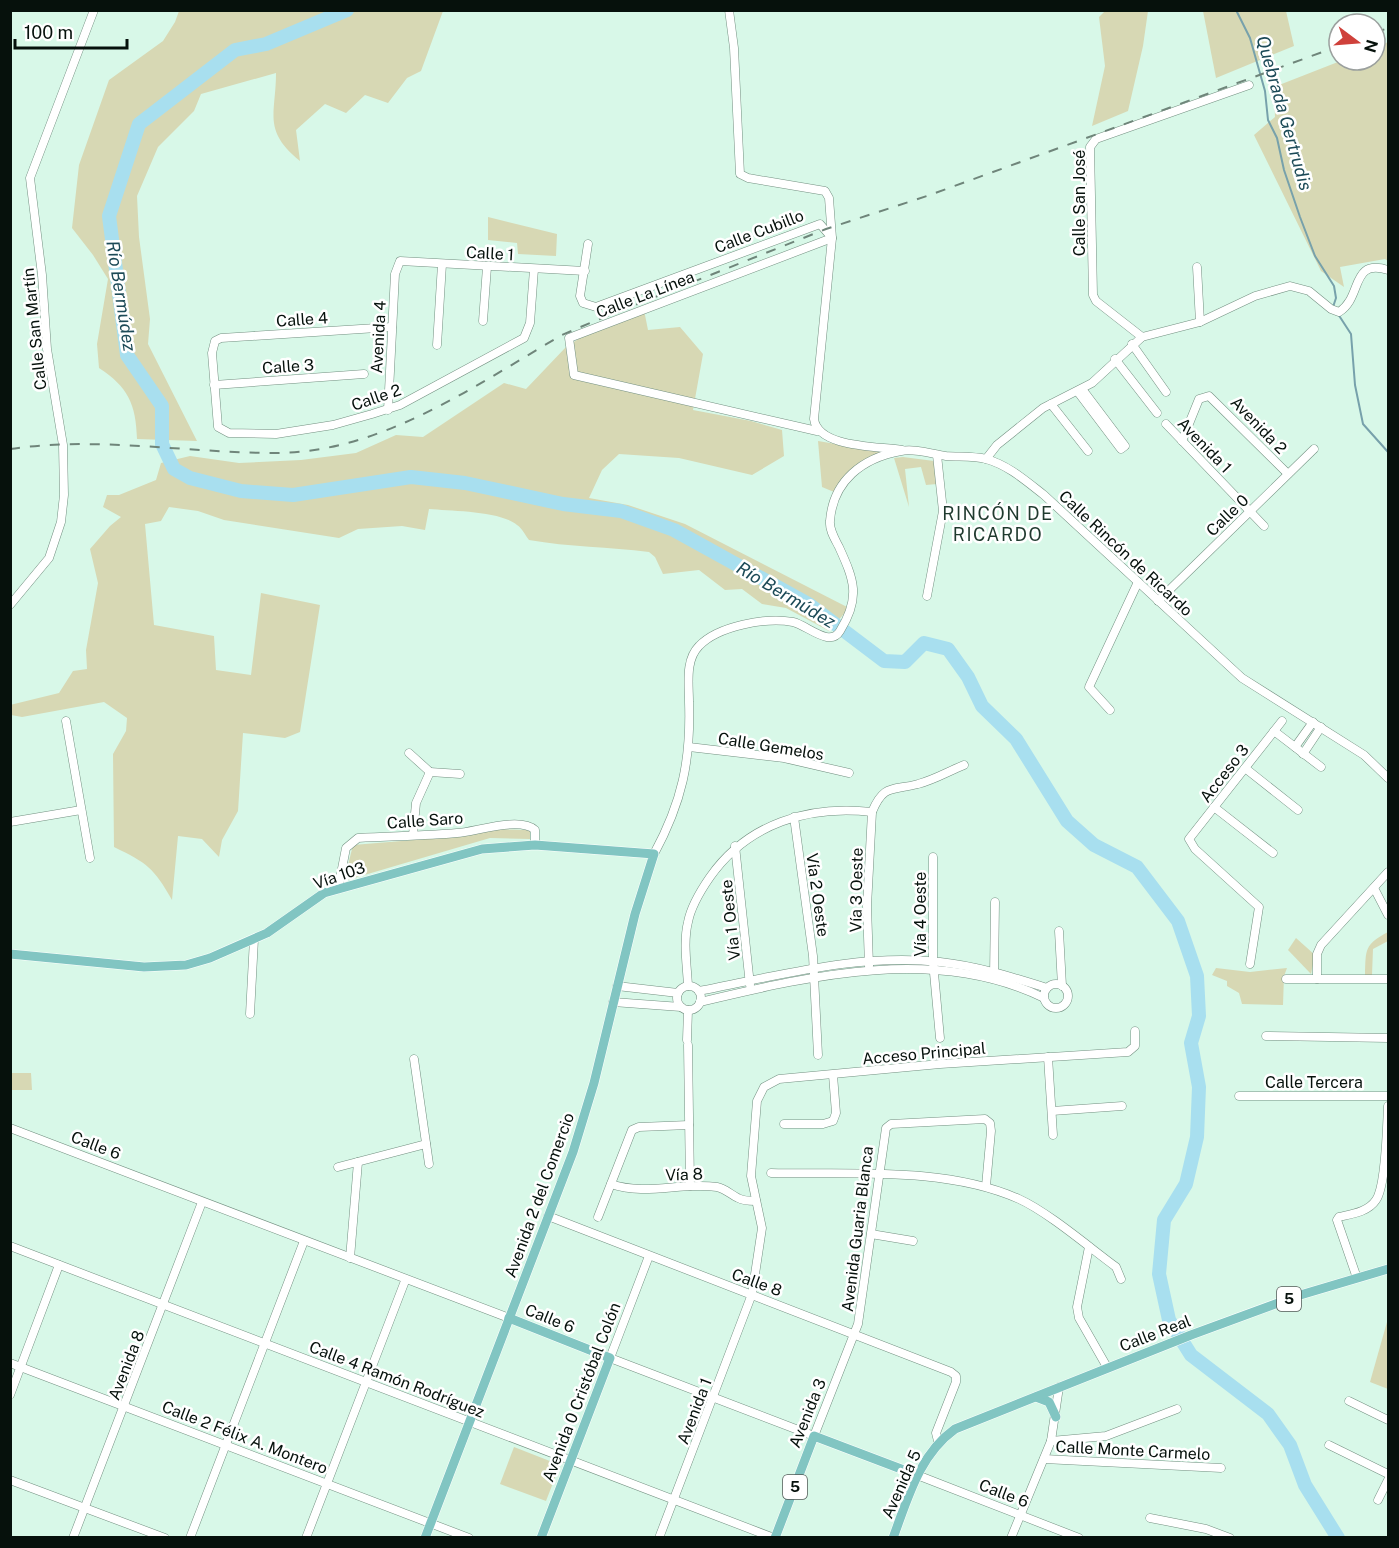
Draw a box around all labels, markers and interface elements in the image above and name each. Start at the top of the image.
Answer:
scale bar [15,12,128,50]
north arrow [1327,12,1387,72]
text: 100 m [24,22,73,43]
water label: Quebrada Gertrudis [1252,33,1317,193]
text: N [1360,37,1382,55]
street label: Calle San José [1070,150,1089,256]
street label: Calle Cubillo [712,206,806,257]
water label: Río Bermúdez [102,239,141,353]
street label: Calle 1 [465,243,515,264]
street label: Calle San Martín [19,267,50,391]
street label: Calle La Línea [593,267,697,322]
street label: Avenida 4 [367,300,390,374]
street label: Calle 4 [276,308,328,331]
street label: Calle 3 [262,355,315,378]
street label: Calle 2 [349,380,403,415]
street label: Avenida 2 [1227,393,1291,458]
street label: Avenida 1 [1174,414,1236,477]
street label: Calle Rincón de Ricardo [1055,487,1196,620]
street label: Calle 0 [1202,491,1253,540]
district label: RINCÓN DE RICARDO [942,502,1054,545]
water label: Río Bermúdez [733,557,840,633]
street label: Calle Gemelos [717,729,825,764]
street label: Acceso 3 [1196,740,1253,806]
street label: Calle Saro [386,808,464,833]
street label: Vía 3 Oeste [846,847,867,933]
street label: Vía 2 Oeste [802,852,833,938]
street label: Vía 103 [311,858,368,893]
street label: Vía 4 Oeste [911,872,930,956]
street label: Vía 1 Oeste [717,879,744,961]
street label: Acceso Principal [862,1039,987,1068]
street label: Calle Tercera [1265,1073,1363,1092]
street label: Avenida 2 del Comercio [501,1110,578,1280]
street label: Calle 6 [68,1127,123,1164]
street label: Avenida Guaria Blanca [838,1145,877,1313]
street label: Vía 8 [665,1164,703,1185]
street label: Calle 8 [729,1265,785,1300]
road number: 5 [1277,1287,1301,1311]
street label: Calle 6 [522,1300,577,1337]
street label: Avenida 0 Cristóbal Colón [538,1300,624,1485]
street label: Calle Real [1117,1311,1194,1356]
street label: Avenida 8 [104,1328,148,1403]
street label: Calle 4 Ramón Rodríguez [307,1337,487,1422]
street label: Avenida 1 [673,1375,716,1447]
street label: Avenida 3 [785,1376,830,1451]
street label: Calle 2 Félix A. Montero [159,1397,330,1478]
street label: Calle Monte Carmelo [1055,1437,1211,1464]
street label: Avenida 5 [878,1447,925,1521]
road number: 5 [783,1475,807,1499]
street label: Calle 6 [976,1475,1031,1512]

